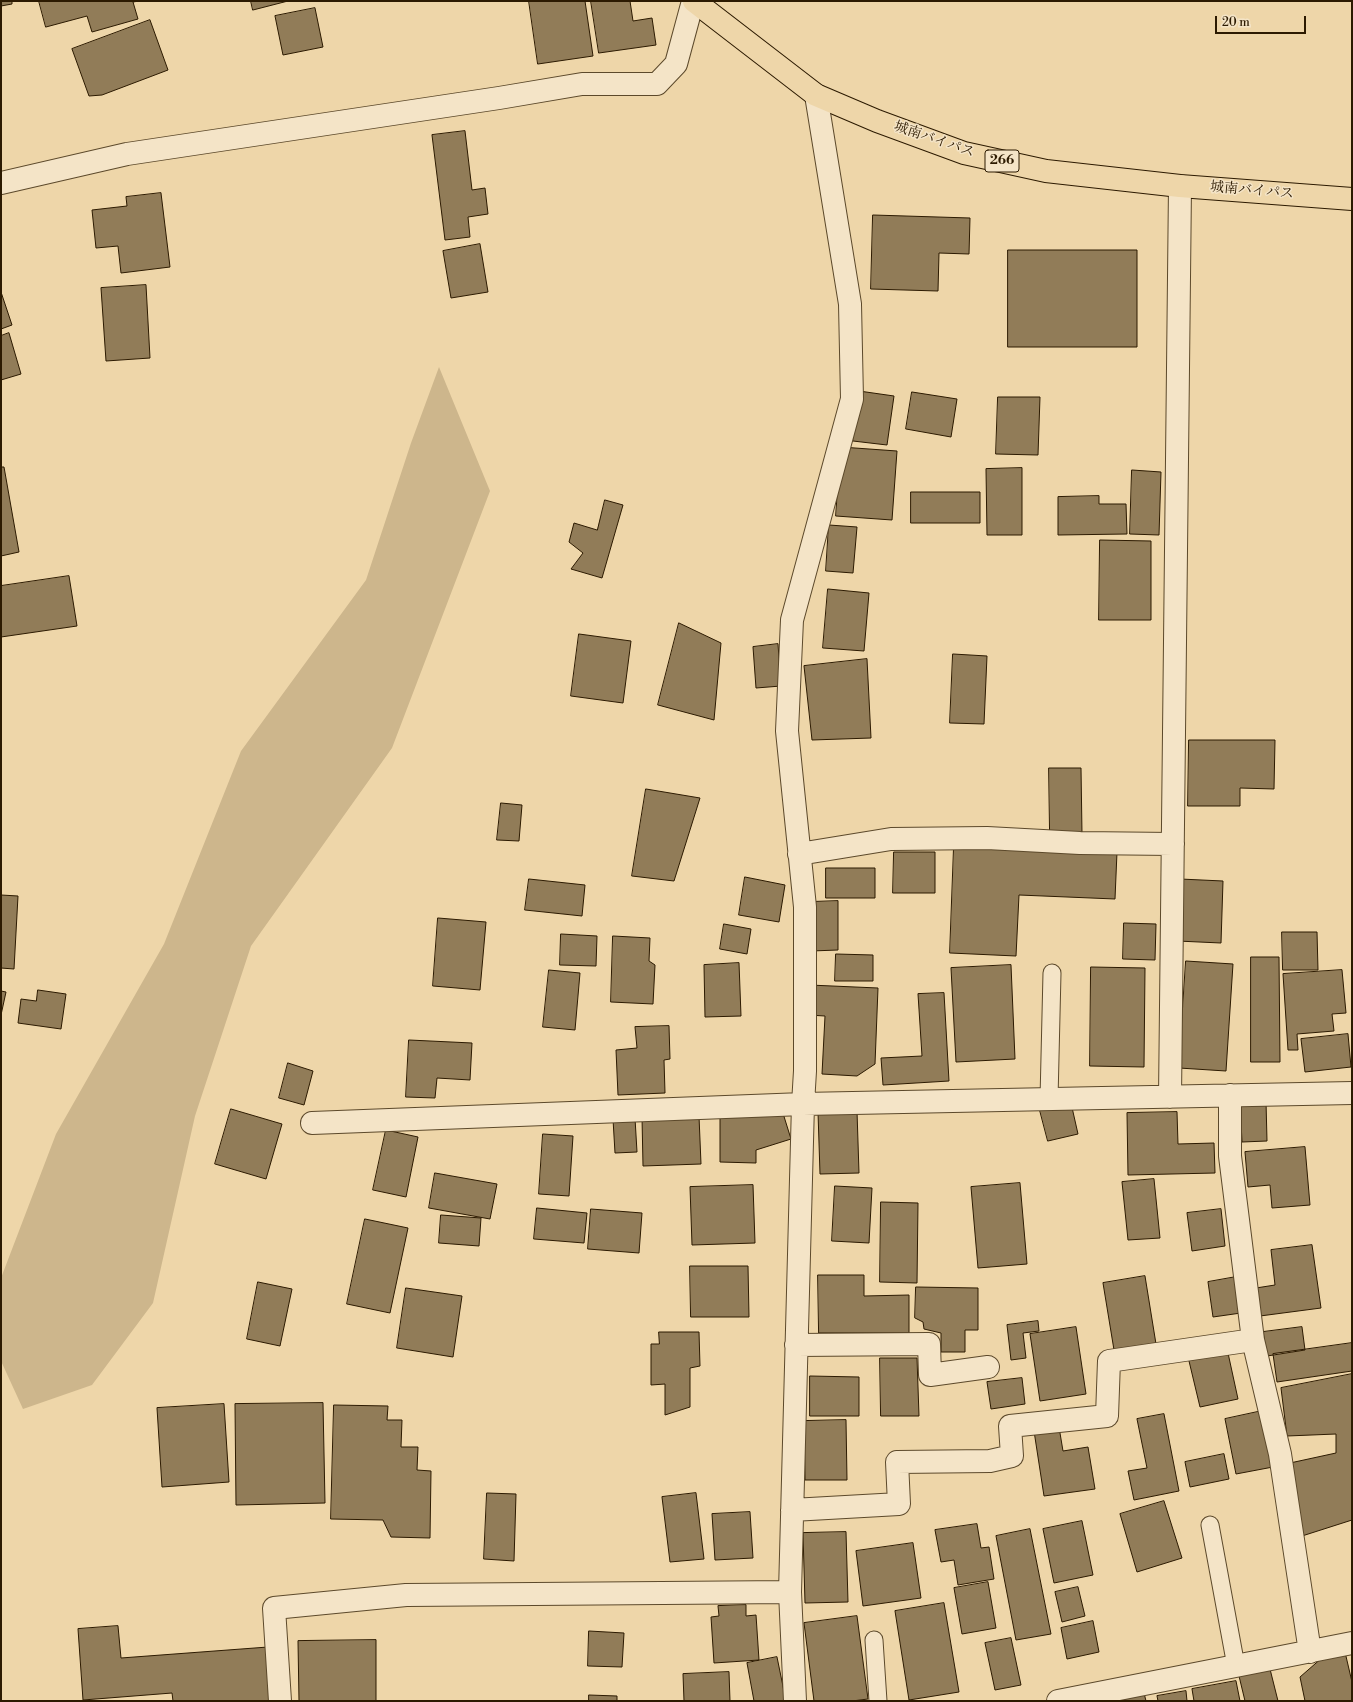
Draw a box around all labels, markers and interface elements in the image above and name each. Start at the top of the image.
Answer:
scale bar [1217,8,1308,34]
text: 20 m [1222,15,1250,30]
street label: 城南バイパス [892,118,976,162]
road number: 266 [985,150,1019,172]
street label: 城南バイパス [1209,179,1295,203]

